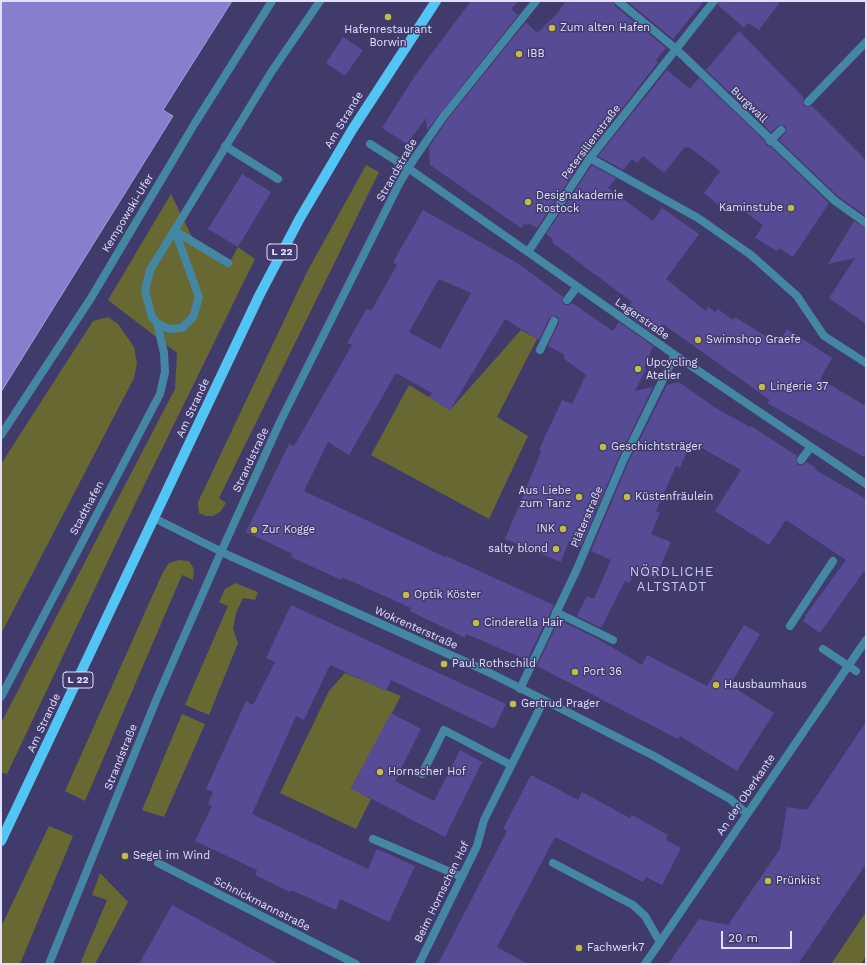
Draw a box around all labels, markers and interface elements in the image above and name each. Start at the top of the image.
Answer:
marker: Hafenrestaurant Borwin [383,12,393,22]
place label: Zum alten Hafen [560,21,650,35]
place label: Hafenrestaurant Borwin [344,23,432,49]
marker: Zum alten Hafen [547,23,557,33]
place label: IBB [527,47,545,61]
marker: IBB [514,49,524,59]
street label: Burgwall [728,84,770,126]
street label: Am Strande [322,89,366,151]
street label: Petersilienstraße [559,102,623,182]
street label: Strandstraße [374,136,420,204]
street label: Kempowski-Ufer [99,171,157,255]
place label: Designakademie Rostock [536,189,623,215]
marker: Designakademie Rostock [523,197,533,207]
place label: Kaminstube [719,201,783,215]
marker: Kaminstube [786,203,796,213]
road number: L 22 [267,244,297,260]
street label: Lagerstraße [612,295,672,343]
place label: Swimshop Graefe [706,333,801,347]
marker: Swimshop Graefe [693,335,703,345]
place label: Upcycling Atelier [646,356,697,382]
marker: Upcycling Atelier [633,364,643,374]
street label: Am Strande [174,376,212,440]
place label: Lingerie 37 [770,380,828,394]
marker: Lingerie 37 [757,382,767,392]
street label: Strandstraße [230,425,272,495]
place label: Geschichtsträger [611,440,702,454]
marker: Geschichtsträger [598,442,608,452]
street label: Stadthafen [67,479,107,537]
place label: Aus Liebe zum Tanz [518,484,571,510]
street label: Pläterstraße [568,484,606,550]
place label: Küstenfräulein [635,490,713,504]
marker: Aus Liebe zum Tanz [574,492,584,502]
marker: Küstenfräulein [622,492,632,502]
place label: INK [536,522,555,536]
place label: Zur Kogge [262,523,315,537]
marker: INK [558,524,568,534]
marker: Zur Kogge [249,525,259,535]
place label: salty blond [488,542,548,556]
marker: salty blond [551,544,561,554]
district label: NÖRDLICHE ALTSTADT [630,564,714,595]
place label: Optik Köster [414,588,481,602]
marker: Optik Köster [401,590,411,600]
street label: Wokrenterstraße [372,604,460,652]
place label: Cinderella Hair [484,616,564,630]
marker: Cinderella Hair [471,618,481,628]
place label: Paul Rothschild [452,657,536,671]
marker: Paul Rothschild [439,659,449,669]
place label: Port 36 [583,665,622,679]
marker: Port 36 [570,667,580,677]
road number: L 22 [63,672,93,688]
place label: Hausbaumhaus [724,678,807,692]
marker: Hausbaumhaus [711,680,721,690]
street label: Am Strande [25,691,63,755]
place label: Gertrud Prager [521,697,600,711]
marker: Gertrud Prager [508,699,518,709]
street label: Strandstraße [102,722,140,792]
street label: An der Oberkante [714,752,778,838]
place label: Hornscher Hof [388,765,466,779]
marker: Hornscher Hof [375,767,385,777]
street label: Beim Hornschen Hof [412,839,472,945]
place label: Segel im Wind [133,849,210,863]
marker: Segel im Wind [120,851,130,861]
street label: Schnickmannstraße [212,874,312,934]
place label: Prünkist [776,874,820,888]
marker: Prünkist [763,876,773,886]
scale bar [723,923,794,949]
text: 20 m [728,931,758,945]
place label: Fachwerk7 [587,941,645,955]
marker: Fachwerk7 [574,943,584,953]

